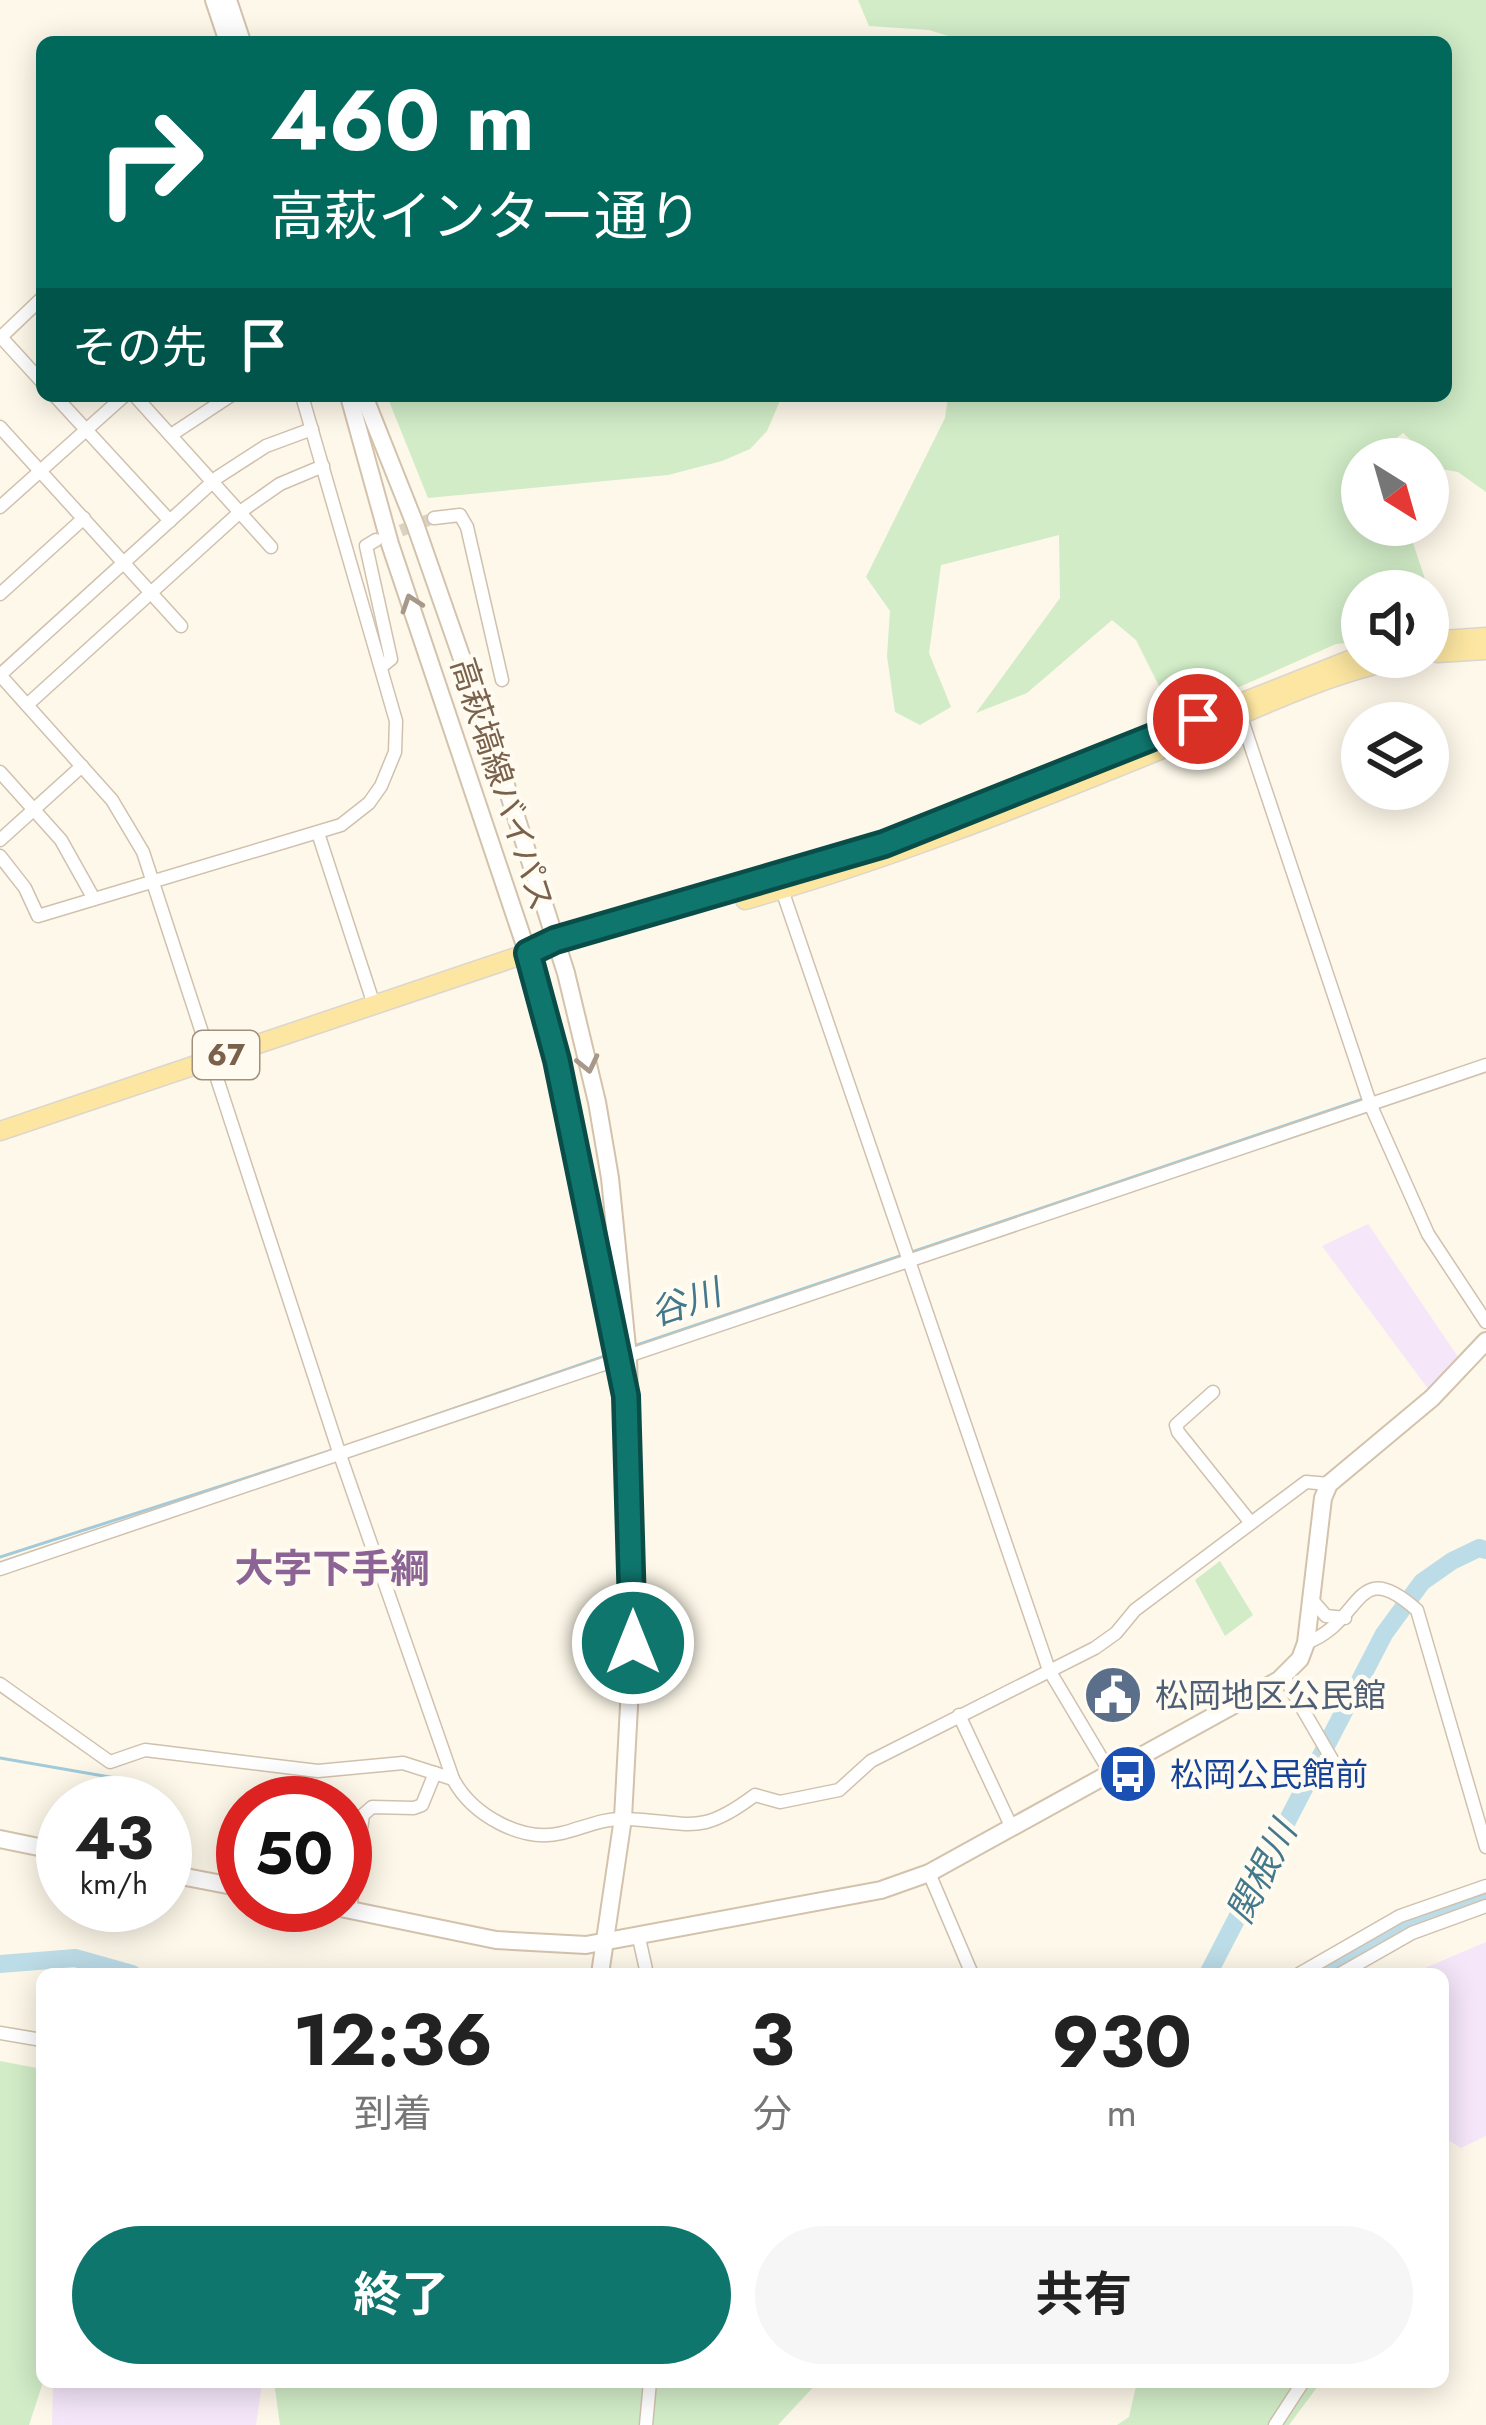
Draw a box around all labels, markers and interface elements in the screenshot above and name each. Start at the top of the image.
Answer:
text: 460 m [270,60,535,182]
icon: right [72,84,228,240]
text: 高萩インター通り [270,177,702,255]
icon: arrive [231,312,297,378]
text: その先 [72,315,207,380]
north arrow [1341,438,1449,546]
map controls [1341,438,1449,810]
button: sound [1341,570,1449,678]
one-way arrow [400,593,425,614]
street label: 高萩塙線バイパス [439,652,566,917]
pin [1147,668,1249,770]
icon: arrive [1165,686,1231,752]
button: layers [1341,702,1449,810]
road number: 67 [193,1031,259,1079]
one-way arrow [575,1053,600,1073]
water label: 谷川 [642,1264,731,1338]
district label: 大字下手綱 [234,1540,430,1597]
position arrow [570,1580,696,1706]
public building icon: 松岡地区公民館 [1082,1664,1144,1726]
place label: 松岡地区公民館 [1155,1672,1386,1719]
bus stop icon: 松岡公民館前 [1097,1743,1159,1805]
place label: 松岡公民館前 [1170,1751,1368,1798]
speed limit sign: 50 [216,1776,372,1932]
text: 43 [74,1795,154,1882]
water label: 関根川 [1213,1809,1310,1932]
text: km/h [80,1862,148,1905]
text: 12:36 [293,1988,493,2092]
text: 3 [750,1988,795,2092]
text: 930 [1051,1990,1192,2094]
text: m [1107,2084,1137,2141]
text: 到着 [354,2085,432,2142]
text: 分 [753,2085,792,2142]
button: 終了 [72,2226,731,2364]
button: 共有 [755,2226,1413,2364]

